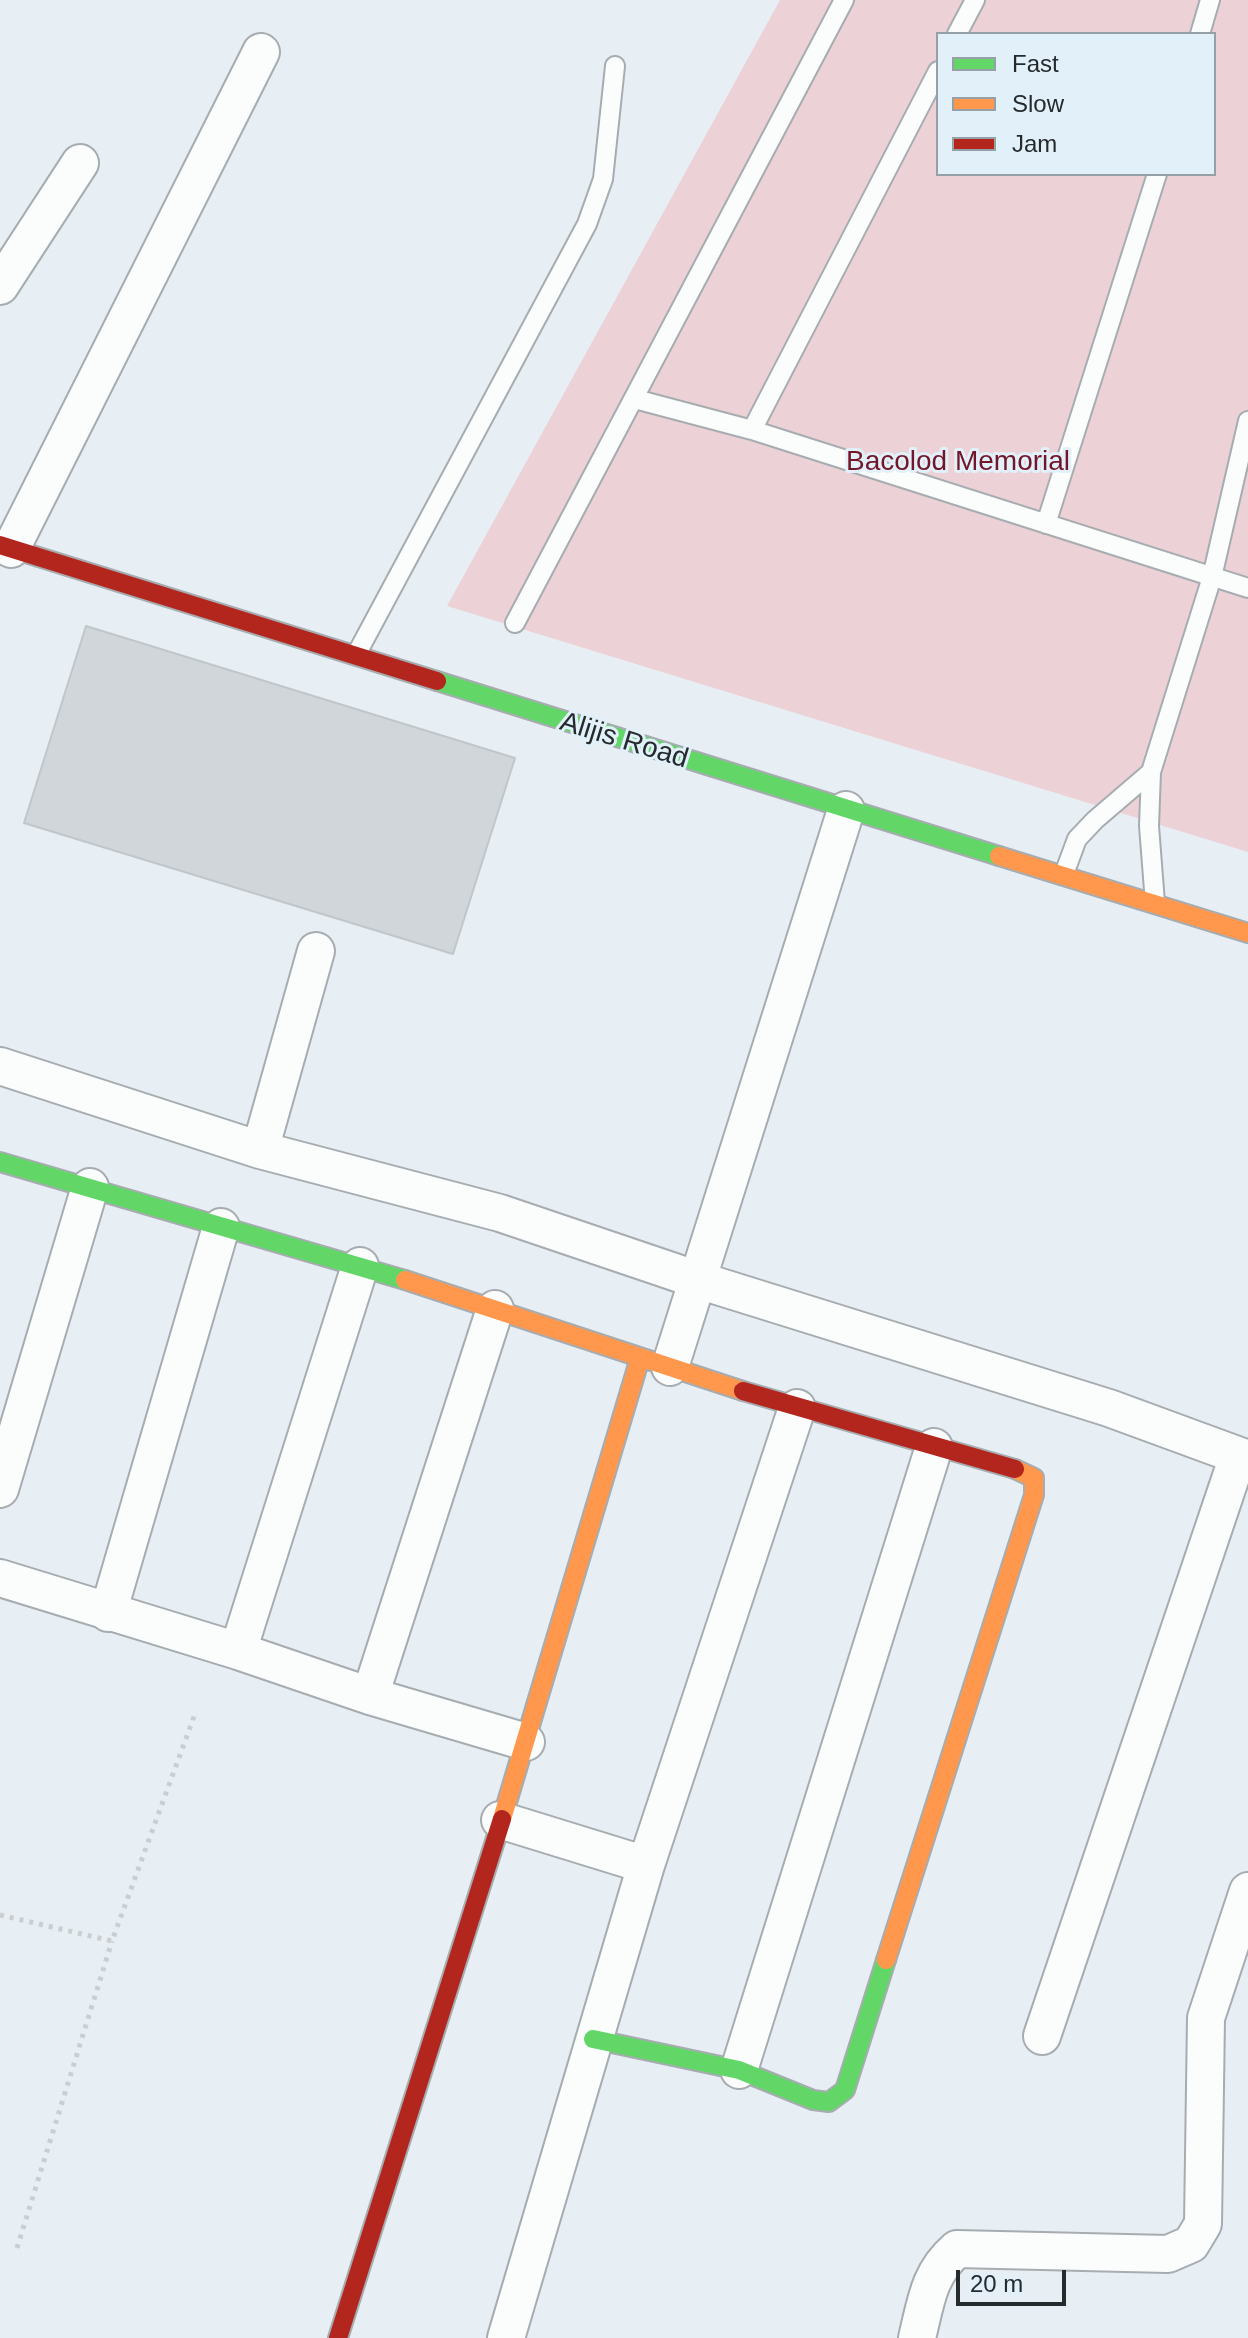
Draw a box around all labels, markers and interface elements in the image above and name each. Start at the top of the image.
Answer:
legend [936,32,1216,176]
text: Fast [1012,50,1059,77]
text: Slow [1012,90,1064,117]
text: Jam [1012,130,1057,157]
park label: Bacolod Memorial [846,445,1070,479]
street label: Alijis Road [556,706,692,776]
scale bar [960,2254,1070,2304]
text: 20 m [970,2270,1023,2297]

